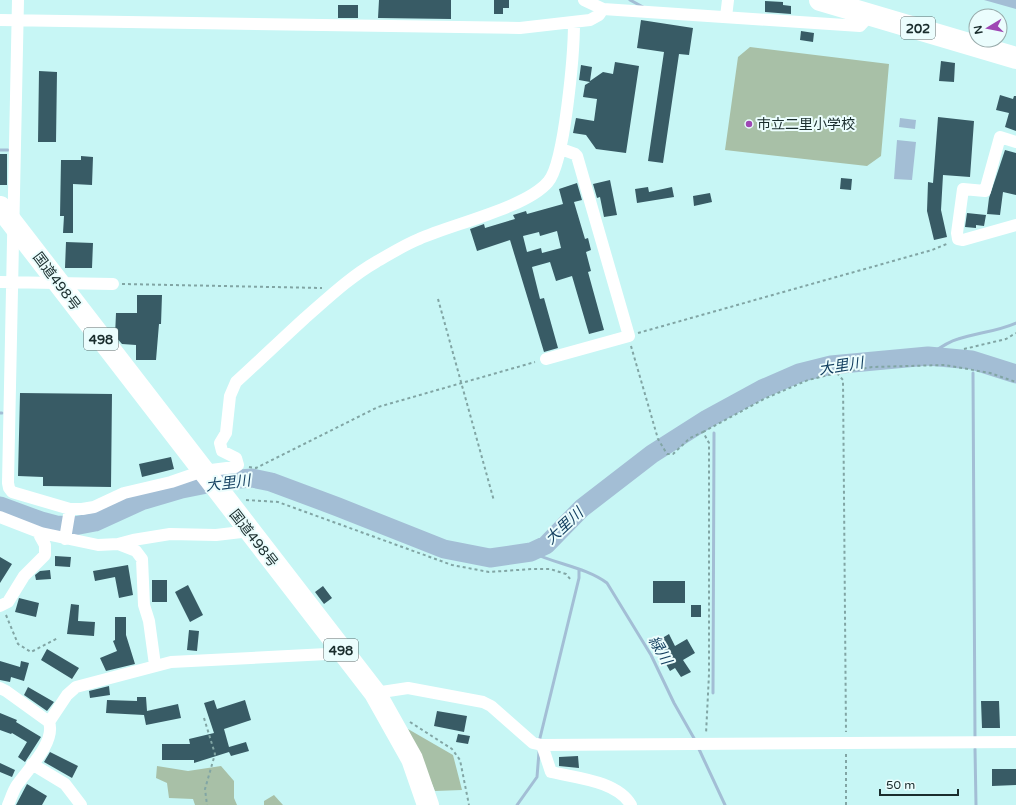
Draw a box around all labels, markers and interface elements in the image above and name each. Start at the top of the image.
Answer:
north arrow [968,8,1008,48]
road number: 202 [901,17,935,39]
text: N [971,24,986,35]
place label: 市立二里小学校 [757,116,855,133]
marker: 市立二里小学校 [744,119,754,129]
street label: 国道498号 [29,249,84,314]
road number: 498 [84,328,118,350]
water label: 大里川 [817,353,867,378]
water label: 大里川 [205,471,253,495]
water label: 大里川 [541,503,588,548]
street label: 国道498号 [226,506,281,570]
water label: 緑川 [645,633,676,669]
road number: 498 [324,639,358,661]
scale bar [880,771,958,797]
text: 50 m [886,778,915,792]

